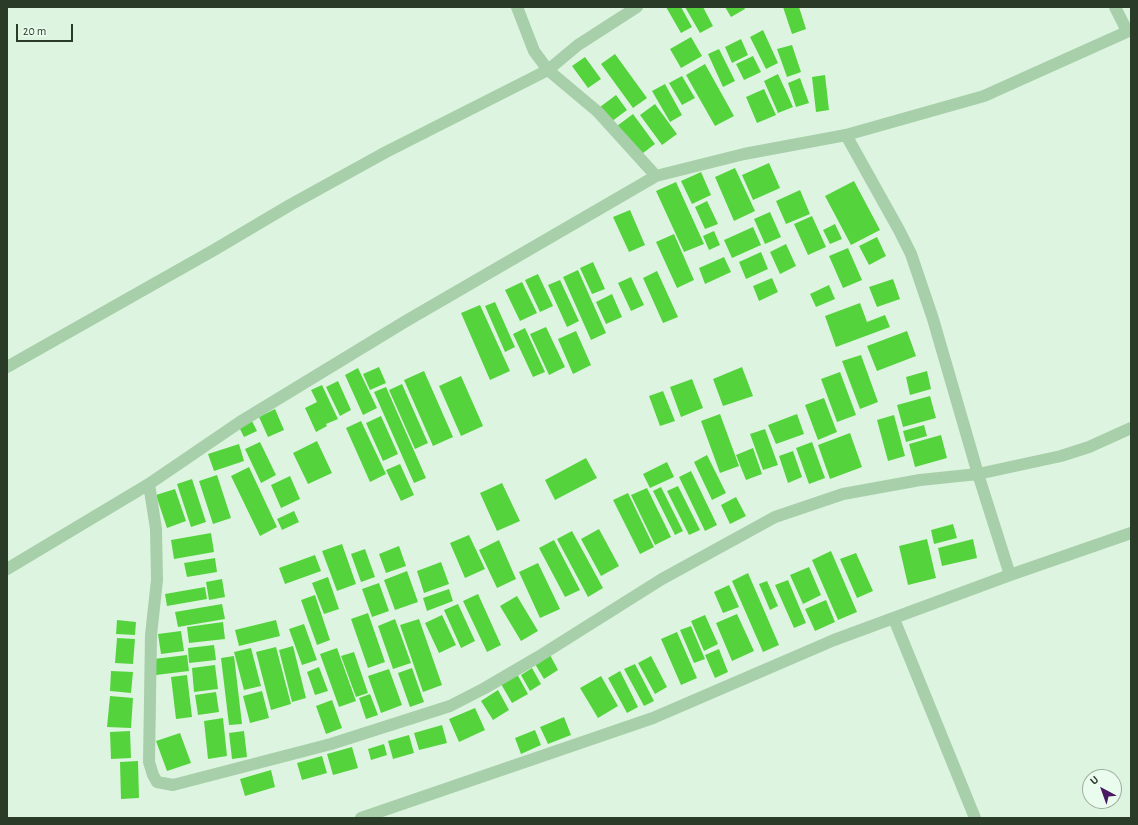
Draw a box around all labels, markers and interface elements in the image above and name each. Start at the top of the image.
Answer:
scale bar [18,16,75,42]
text: 20 m [23,25,46,37]
north arrow [1082,769,1122,809]
text: U [1088,774,1101,787]

